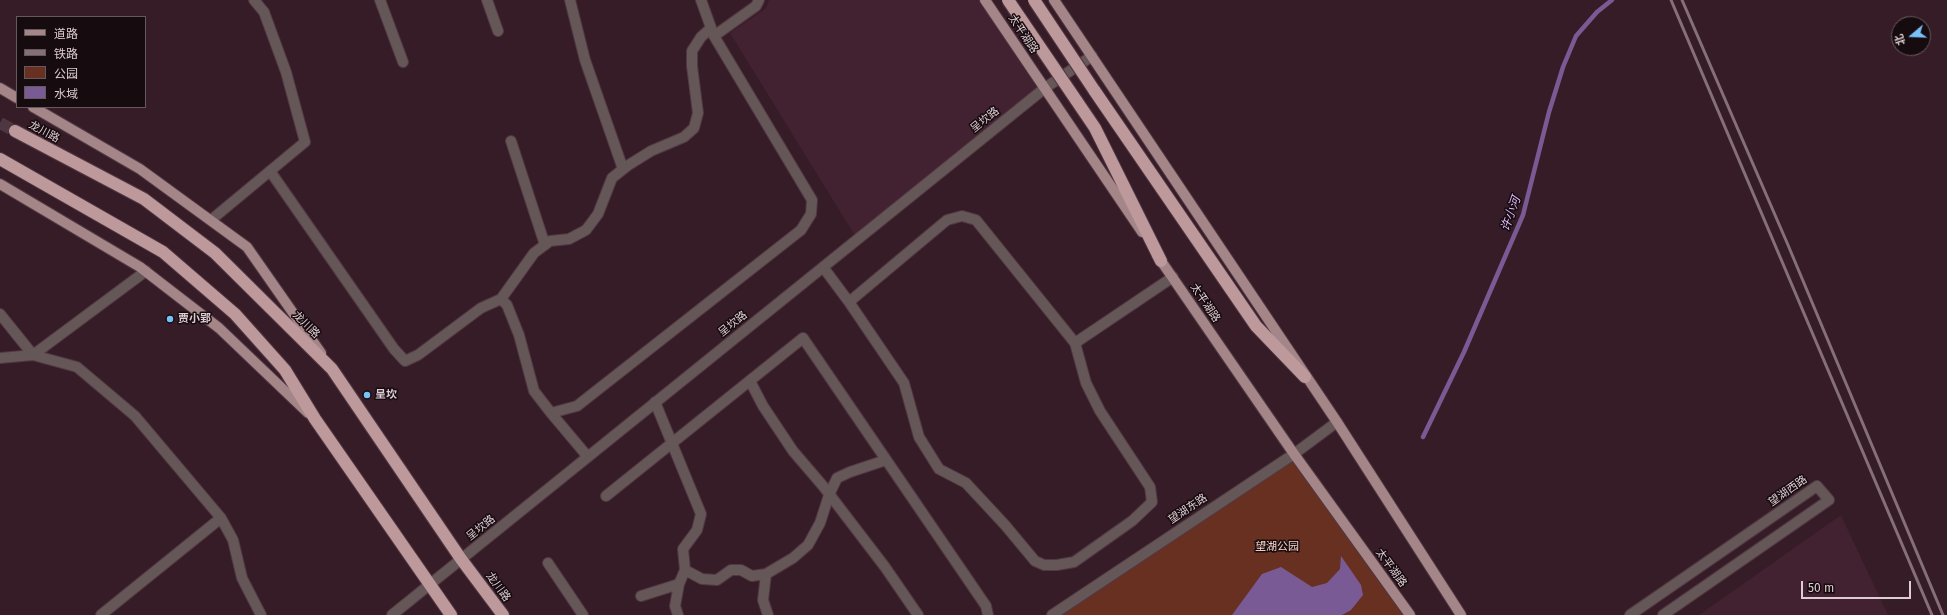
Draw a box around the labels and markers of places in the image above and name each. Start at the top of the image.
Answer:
place label: 贾小郢 [178,312,211,326]
marker: 贾小郢 [165,314,175,324]
place label: 呈坎 [375,388,397,402]
marker: 呈坎 [362,390,372,400]

